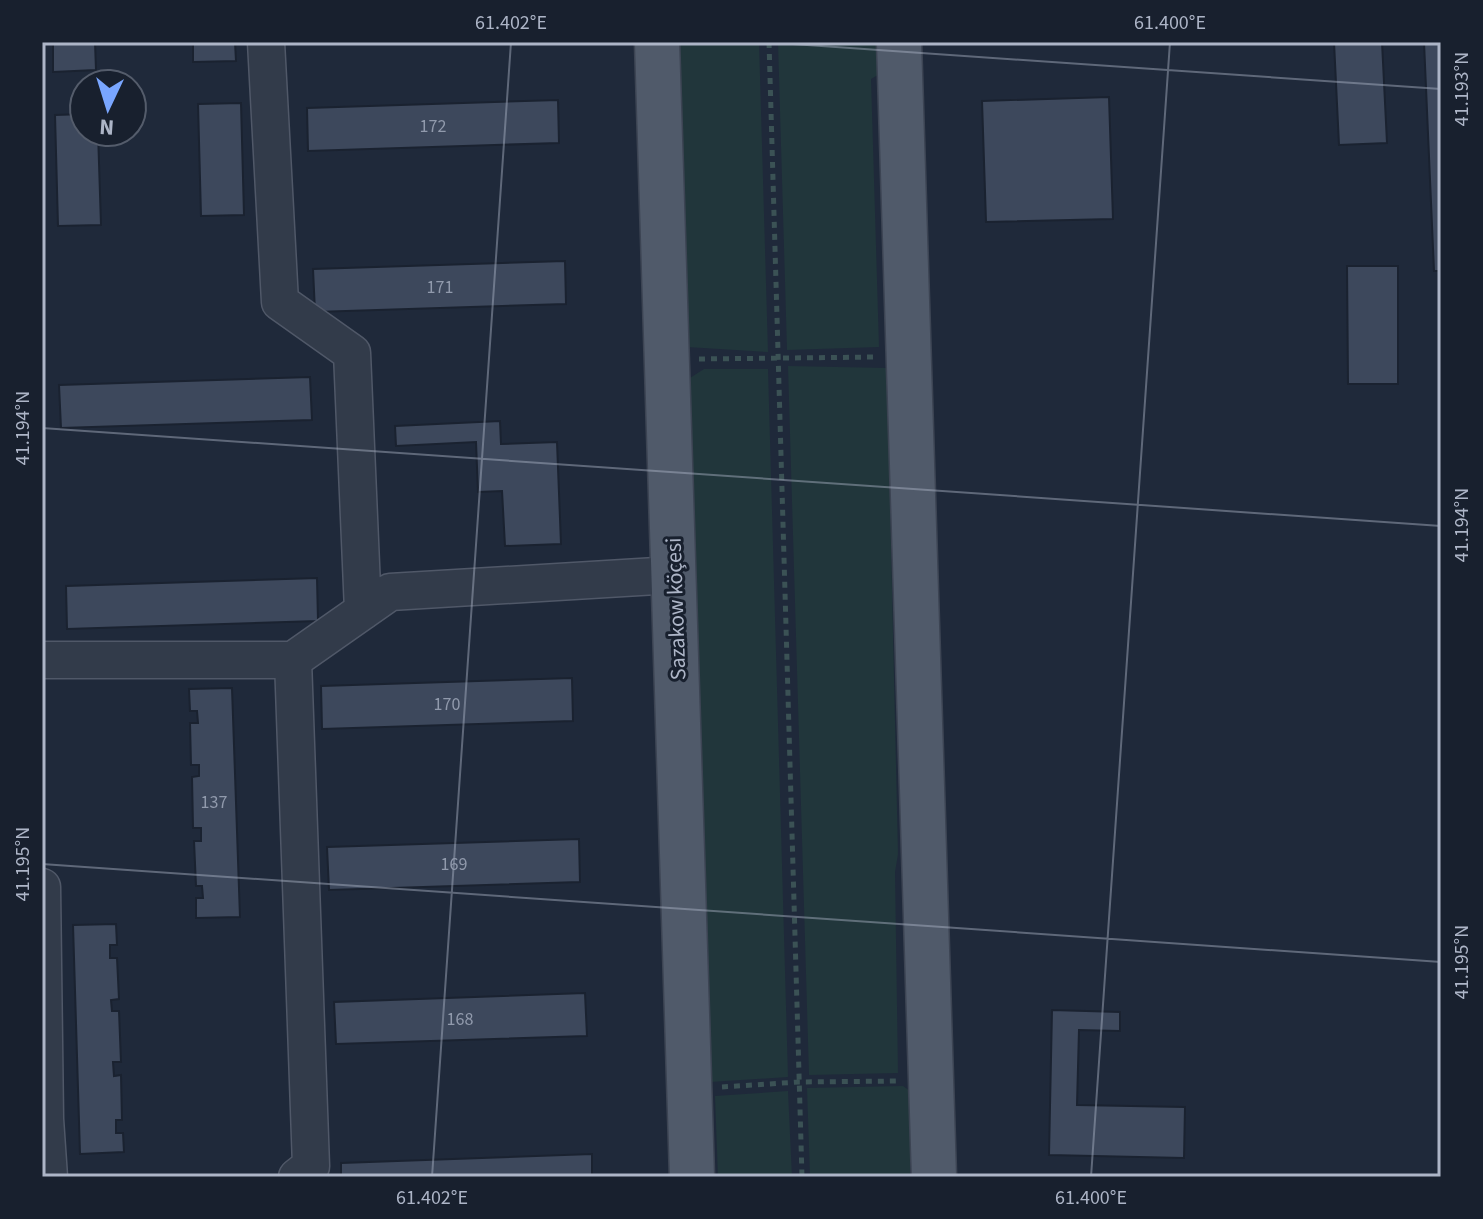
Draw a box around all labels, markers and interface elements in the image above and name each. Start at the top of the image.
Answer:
text: 61.402°E [475,9,547,37]
text: 61.400°E [1134,9,1206,37]
text: 41.193°N [1448,52,1476,126]
north arrow [68,68,148,148]
text: N [98,110,115,143]
house number: 172 [420,114,446,139]
house number: 171 [427,275,453,300]
text: 41.194°N [9,391,37,465]
text: 41.194°N [1448,488,1476,562]
street label: Sazakow köçesi [658,537,694,681]
house number: 170 [434,692,460,717]
house number: 137 [201,790,227,815]
text: 41.195°N [9,827,37,901]
house number: 169 [441,852,467,877]
text: 41.195°N [1448,925,1476,999]
house number: 168 [447,1007,473,1032]
text: 61.402°E [396,1184,468,1212]
text: 61.400°E [1055,1184,1127,1212]

